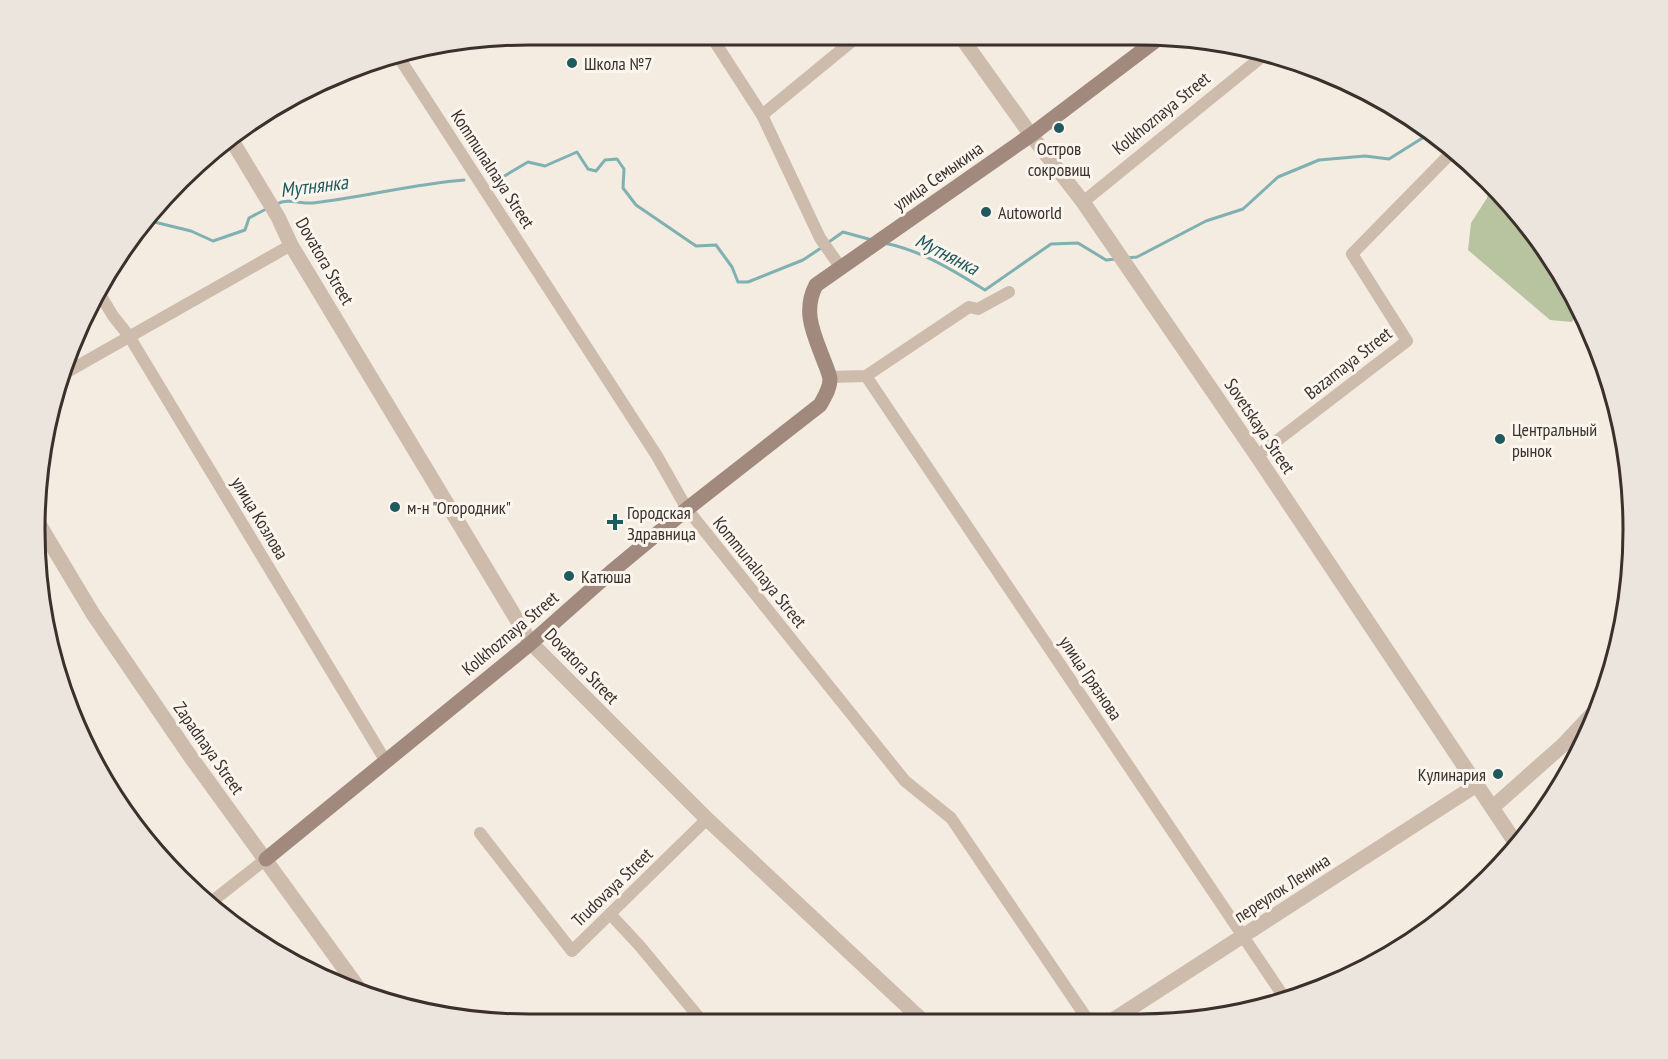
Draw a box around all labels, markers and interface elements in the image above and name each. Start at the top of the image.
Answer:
place label: Школа №7 [584,52,652,75]
marker: Школа №7 [565,56,579,70]
street label: Kolkhoznaya Street [1107,67,1215,159]
street label: Kommunalnaya Street [446,105,540,233]
marker: Остров сокровищ [1052,121,1066,135]
street label: улица Семыкина [888,137,988,215]
place label: Остров сокровищ [1028,137,1090,181]
water label: Мутнянка [279,169,350,203]
place label: Autoworld [998,201,1062,224]
marker: Autoworld [979,205,993,219]
street label: Dovatora Street [291,213,359,309]
water label: Мутнянка [911,227,984,281]
street label: Bazarnaya Street [1300,322,1396,404]
street label: Sovetskaya Street [1220,374,1300,478]
place label: Центральный рынок [1512,418,1597,462]
marker: Центральный рынок [1493,432,1507,446]
street label: улица Козлова [226,472,294,564]
place label: м-н "Огородник" [407,496,511,519]
marker: м-н "Огородник" [388,500,402,514]
place label: Городская Здравница [627,501,696,545]
street label: Kommunalnaya Street [708,512,812,632]
marker: Городская Здравница [608,515,622,529]
place label: Катюша [581,565,631,588]
marker: Катюша [562,569,576,583]
street label: Kolkhoznaya Street [457,586,563,680]
street label: Dovatora Street [540,623,624,709]
street label: улица Грязнова [1054,631,1128,725]
street label: Zapadnaya Street [169,697,249,799]
place label: Кулинария [1418,763,1486,786]
marker: Кулинария [1491,767,1505,781]
street label: Trudovaya Street [567,843,657,931]
street label: переулок Ленина [1230,848,1334,928]

